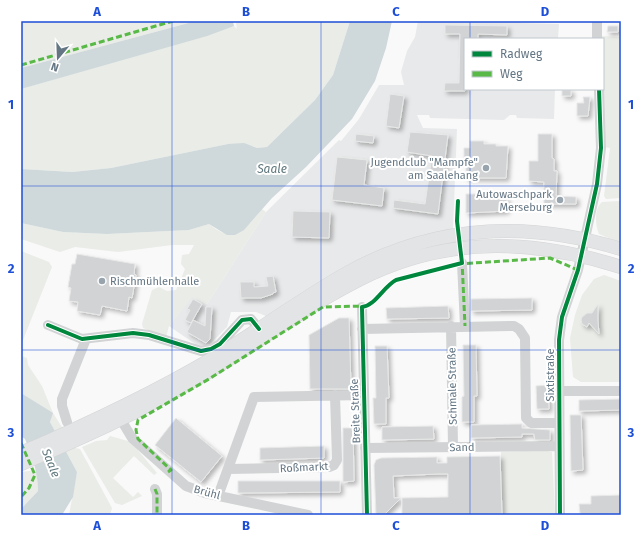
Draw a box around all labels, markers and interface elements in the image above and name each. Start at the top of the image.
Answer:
text: A [92,4,101,19]
text: B [242,4,250,19]
text: C [392,4,400,19]
text: D [541,4,550,19]
north arrow [38,38,78,78]
legend [464,38,604,90]
text: Radweg [500,47,543,61]
text: N [49,60,60,74]
text: Weg [500,67,523,81]
text: 1 [8,97,14,112]
text: 1 [628,97,634,112]
place label: Jugendclub "Mampfe" am Saalehang [371,156,478,182]
water label: Saale [256,162,287,176]
marker: Jugendclub "Mampfe" am Saalehang [481,163,491,173]
place label: Autowaschpark Merseburg [476,188,552,214]
marker: Autowaschpark Merseburg [555,195,565,205]
text: 2 [8,261,15,276]
text: 2 [628,261,635,276]
place label: Rischmühlenhalle [110,275,199,288]
marker: Rischmühlenhalle [97,276,107,286]
street label: Schmale Straße [445,347,460,425]
street label: Sixtistraße [544,349,557,401]
street label: Breite Straße [348,378,363,444]
text: 3 [7,425,15,440]
text: 3 [627,425,635,440]
street label: Sand [449,441,475,454]
water label: Saale [39,446,63,479]
street label: Roßmarkt [279,460,329,475]
street label: Brühl [192,483,222,502]
text: A [92,518,101,533]
text: B [242,518,250,533]
text: C [392,518,400,533]
text: D [541,518,550,533]

